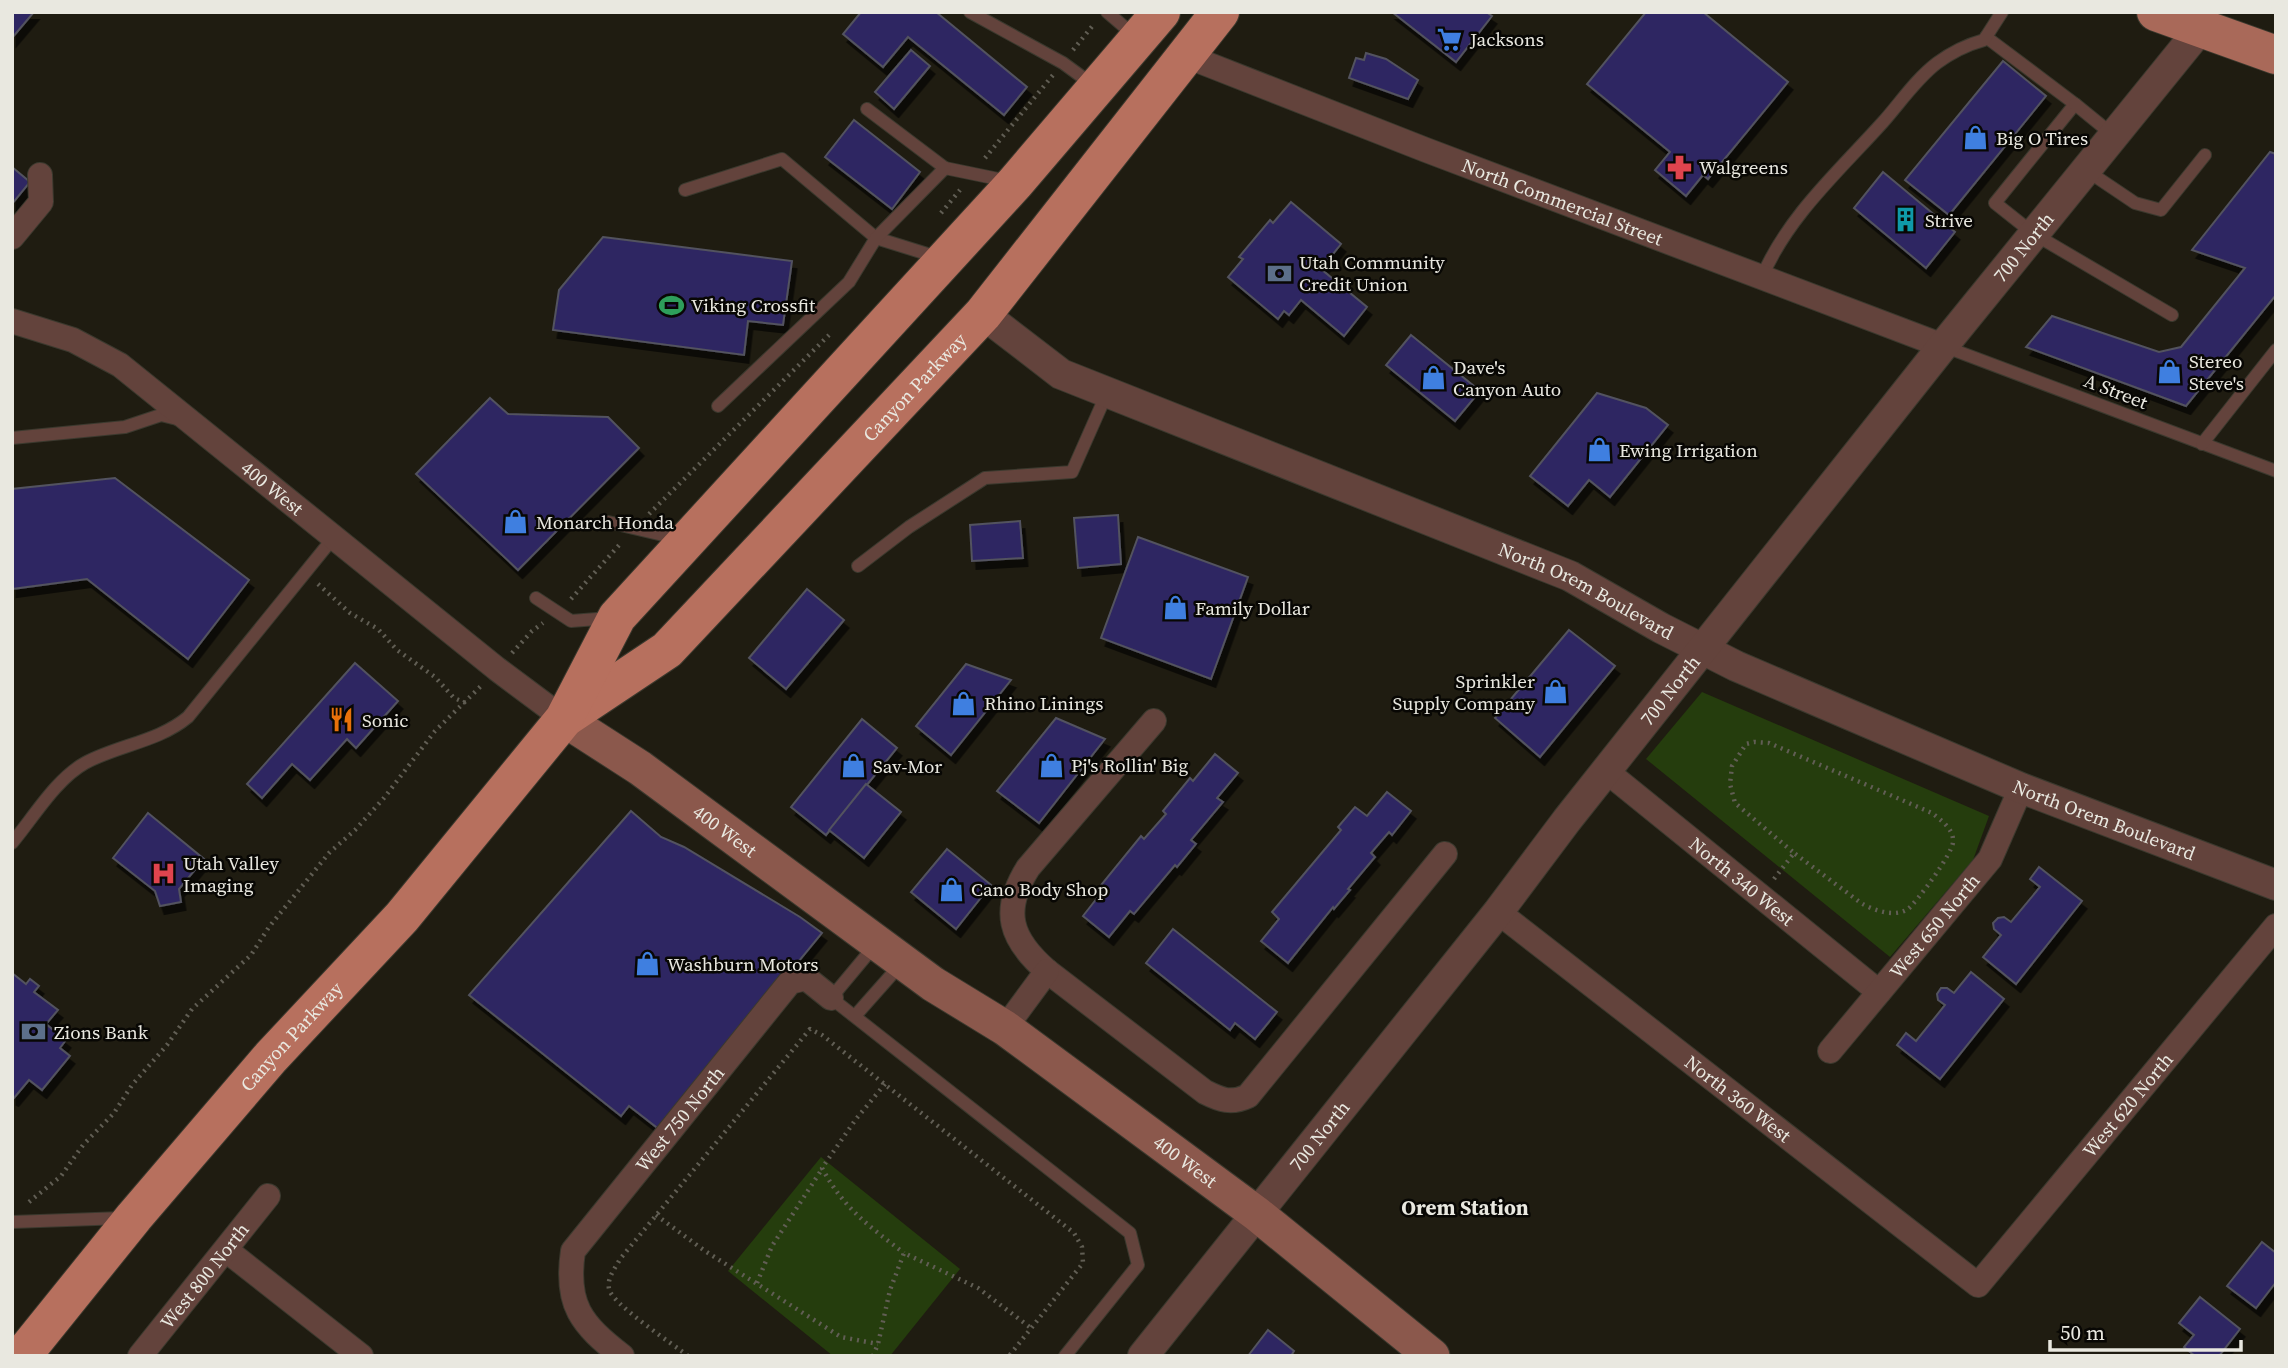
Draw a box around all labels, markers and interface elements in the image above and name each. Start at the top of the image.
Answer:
supermarket icon: Jacksons [1436,25,1464,53]
place label: Jacksons [1469,26,1544,52]
shop icon: Big O Tires [1962,124,1990,152]
place label: Big O Tires [1996,125,2088,151]
street label: North Commercial Street [1458,152,1667,252]
pharmacy icon: Walgreens [1665,153,1693,181]
place label: Walgreens [1699,154,1788,180]
building icon: Strive [1891,206,1919,234]
street label: 700 North [1987,206,2060,287]
place label: Strive [1925,207,1973,233]
place label: Utah Community Credit Union [1299,249,1445,297]
bank icon: Utah Community Credit Union [1265,259,1293,287]
sports icon: Viking Crossfit [657,291,685,319]
place label: Viking Crossfit [691,292,816,318]
street label: Canyon Parkway [857,327,972,447]
place label: Stereo Steve's [2189,348,2244,396]
place label: Dave's Canyon Auto [1453,354,1561,402]
shop icon: Stereo Steve's [2155,358,2183,386]
shop icon: Dave's Canyon Auto [1419,364,1447,392]
street label: A Street [2080,367,2152,415]
shop icon: Ewing Irrigation [1585,436,1613,464]
place label: Ewing Irrigation [1619,437,1758,463]
street label: 400 West [236,455,310,522]
shop icon: Monarch Honda [502,508,530,536]
place label: Monarch Honda [536,509,674,535]
street label: North Orem Boulevard [1495,536,1678,645]
shop icon: Family Dollar [1161,594,1189,622]
place label: Family Dollar [1195,595,1310,621]
street label: 700 North [1634,650,1706,731]
place label: Sprinkler Supply Company [1393,668,1535,716]
shop icon: Sprinkler Supply Company [1541,678,1569,706]
shop icon: Rhino Linings [950,689,978,717]
place label: Rhino Linings [984,690,1104,716]
restaurant icon: Sonic [328,706,356,734]
place label: Sonic [362,707,409,733]
shop icon: Pj's Rollin' Big [1037,751,1065,779]
shop icon: Sav-Mor [839,752,867,780]
place label: Pj's Rollin' Big [1071,752,1189,778]
place label: Sav-Mor [873,753,942,779]
street label: North Orem Boulevard [2009,773,2199,866]
street label: 400 West [688,798,763,863]
street label: North 340 West [1684,831,1801,932]
place label: Utah Valley Imaging [183,850,279,898]
hospital icon: Utah Valley Imaging [149,860,177,888]
street label: West 650 North [1883,868,1986,984]
shop icon: Cano Body Shop [937,875,965,903]
place label: Cano Body Shop [971,876,1108,902]
shop icon: Washburn Motors [633,950,661,978]
place label: Washburn Motors [667,951,819,977]
street label: Canyon Parkway [234,975,348,1097]
bank icon: Zions Bank [20,1018,48,1046]
place label: Zions Bank [54,1019,149,1045]
street label: West 620 North [2076,1047,2179,1163]
street label: North 360 West [1679,1049,1797,1149]
street label: West 750 North [629,1061,730,1177]
street label: 700 North [1283,1095,1355,1176]
street label: 400 West [1148,1129,1223,1194]
district label: Orem Station [1401,1193,1529,1222]
street label: West 800 North [154,1217,255,1334]
scale bar [2050,1308,2241,1352]
text: 50 m [2060,1318,2105,1347]

